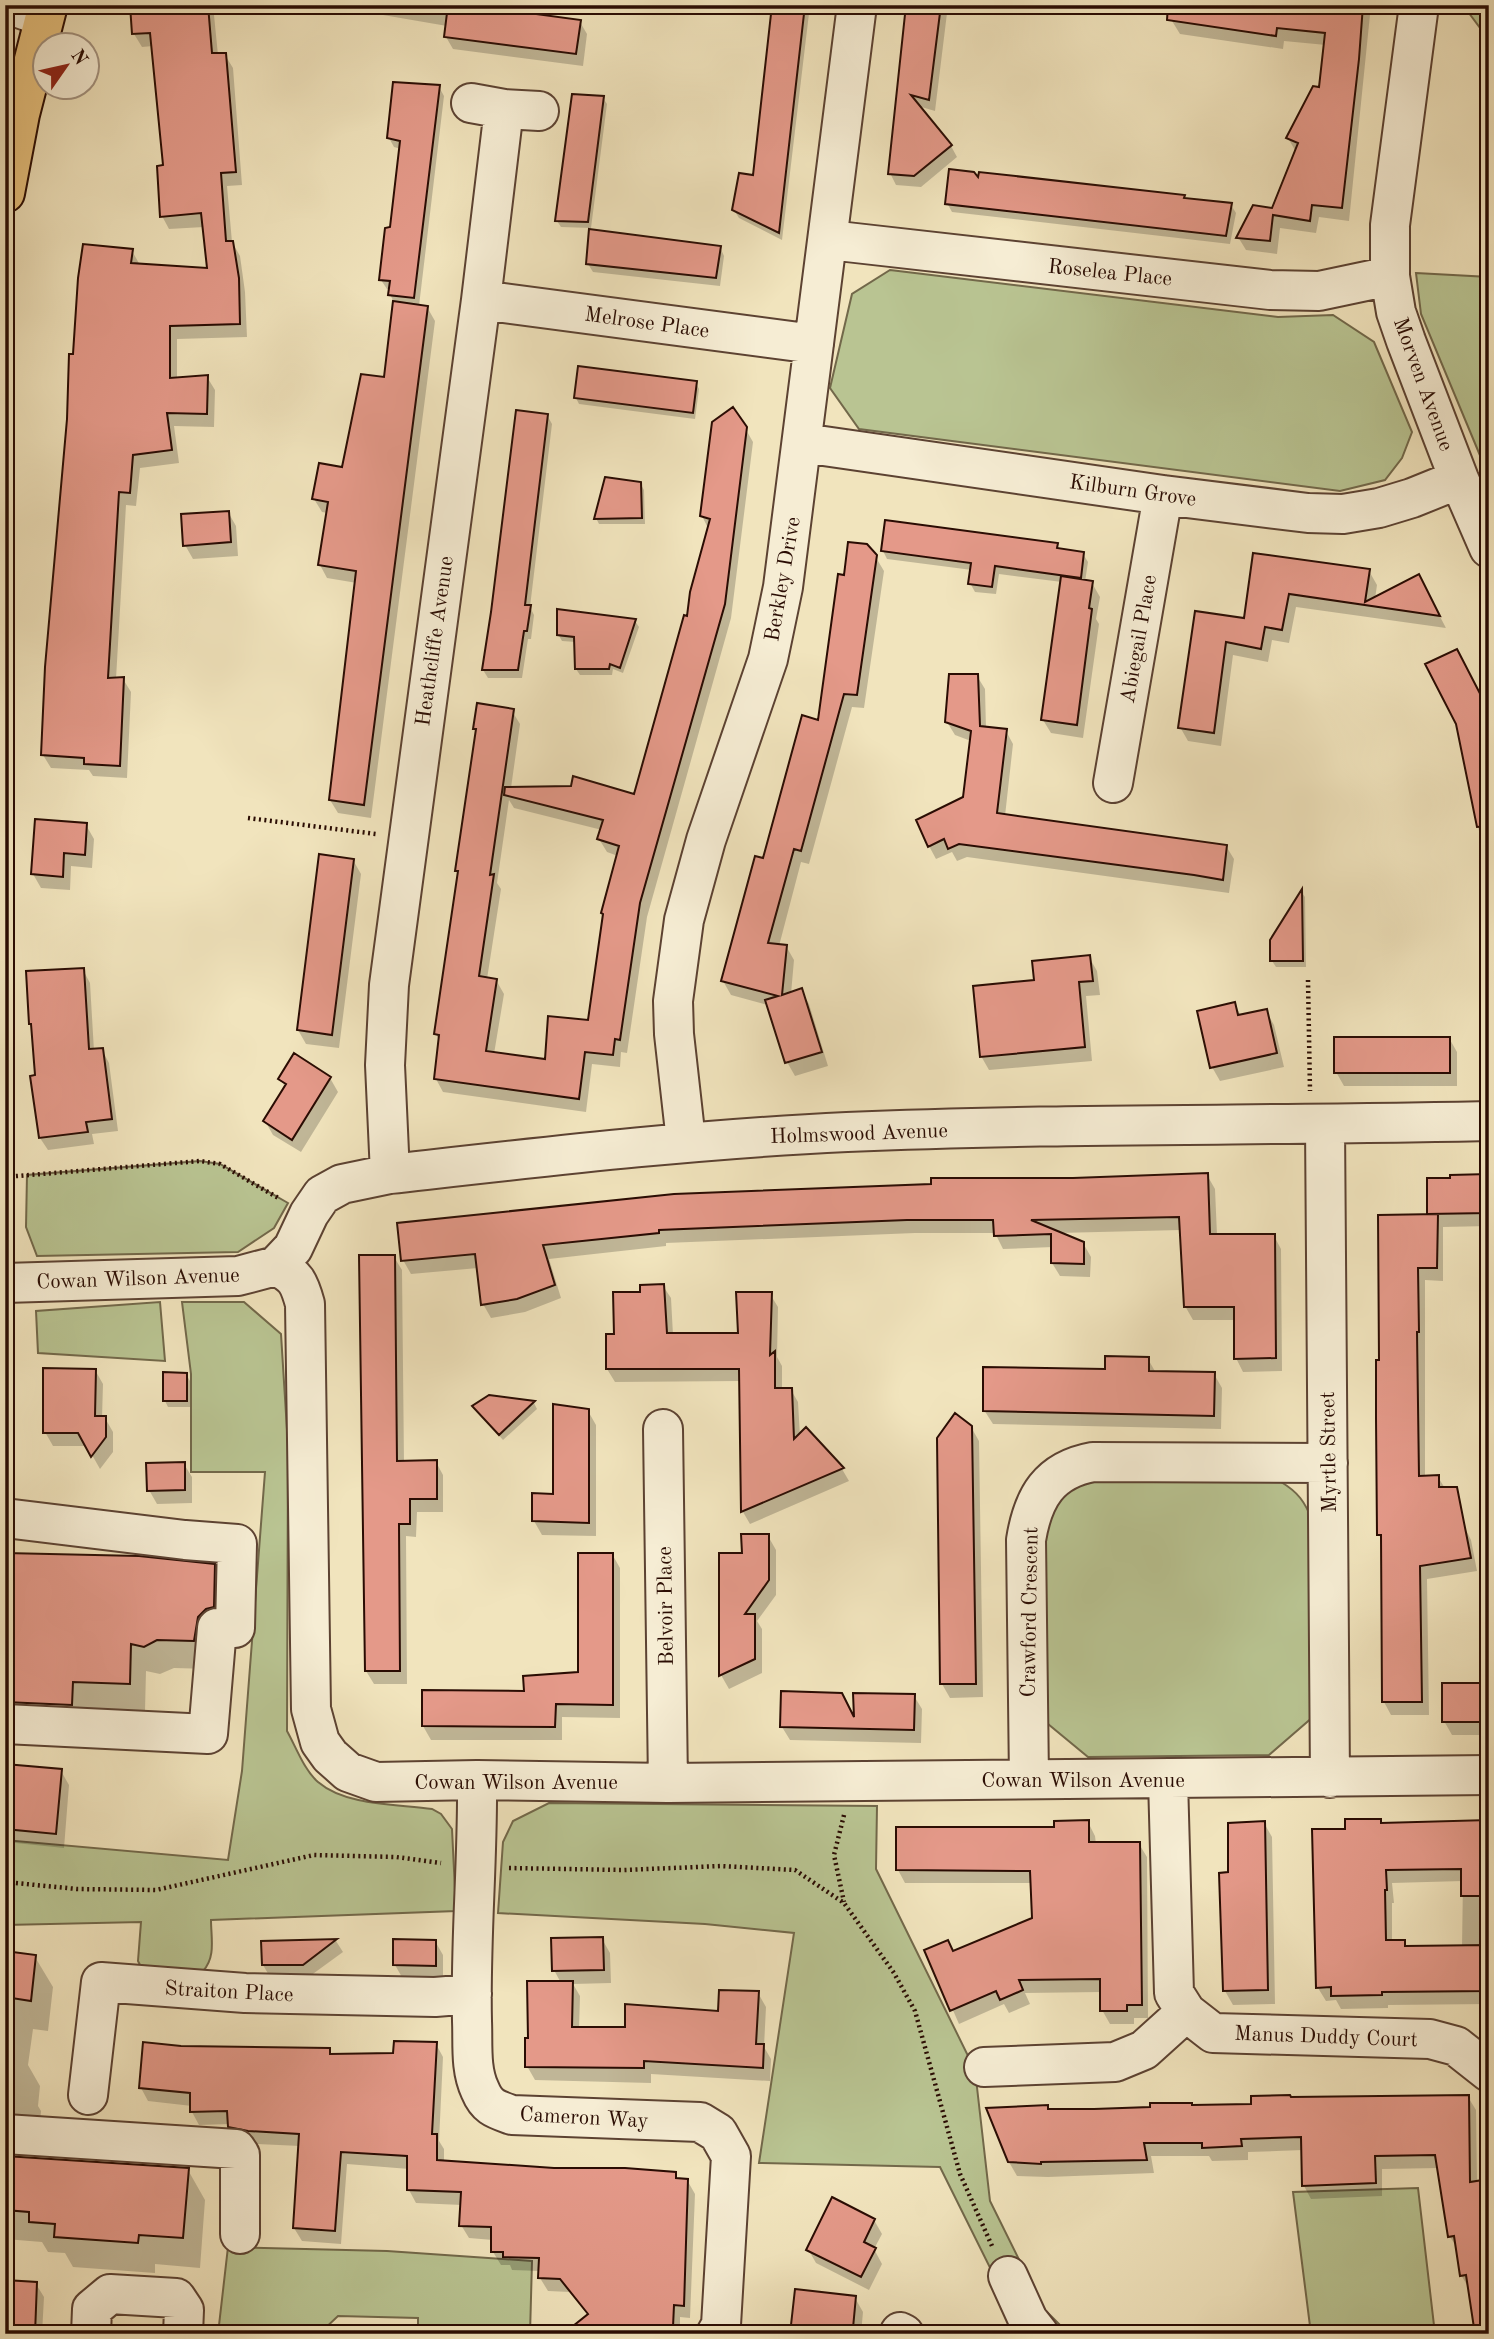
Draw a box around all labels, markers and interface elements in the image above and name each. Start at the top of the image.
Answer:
north arrow [32,32,102,102]
text: N [66,47,90,70]
street label: Roselea Place [1047,257,1173,290]
street label: Melrose Place [583,304,711,343]
street label: Morven Avenue [1389,315,1456,454]
street label: Kilburn Grove [1068,472,1198,511]
street label: Berkley Drive [762,515,805,643]
street label: Heathcliffe Avenue [413,555,458,728]
street label: Abiegail Place [1118,573,1161,705]
street label: Holmswood Avenue [770,1121,948,1148]
street label: Cowan Wilson Avenue [36,1265,240,1294]
street label: Myrtle Street [1318,1391,1341,1513]
street label: Crawford Crescent [1019,1527,1042,1698]
street label: Belvoir Place [655,1546,678,1666]
street label: Cowan Wilson Avenue [981,1771,1185,1792]
street label: Cowan Wilson Avenue [414,1773,618,1794]
street label: Straiton Place [164,1979,294,2006]
street label: Manus Duddy Court [1234,2024,1418,2051]
street label: Cameron Way [519,2105,649,2132]

